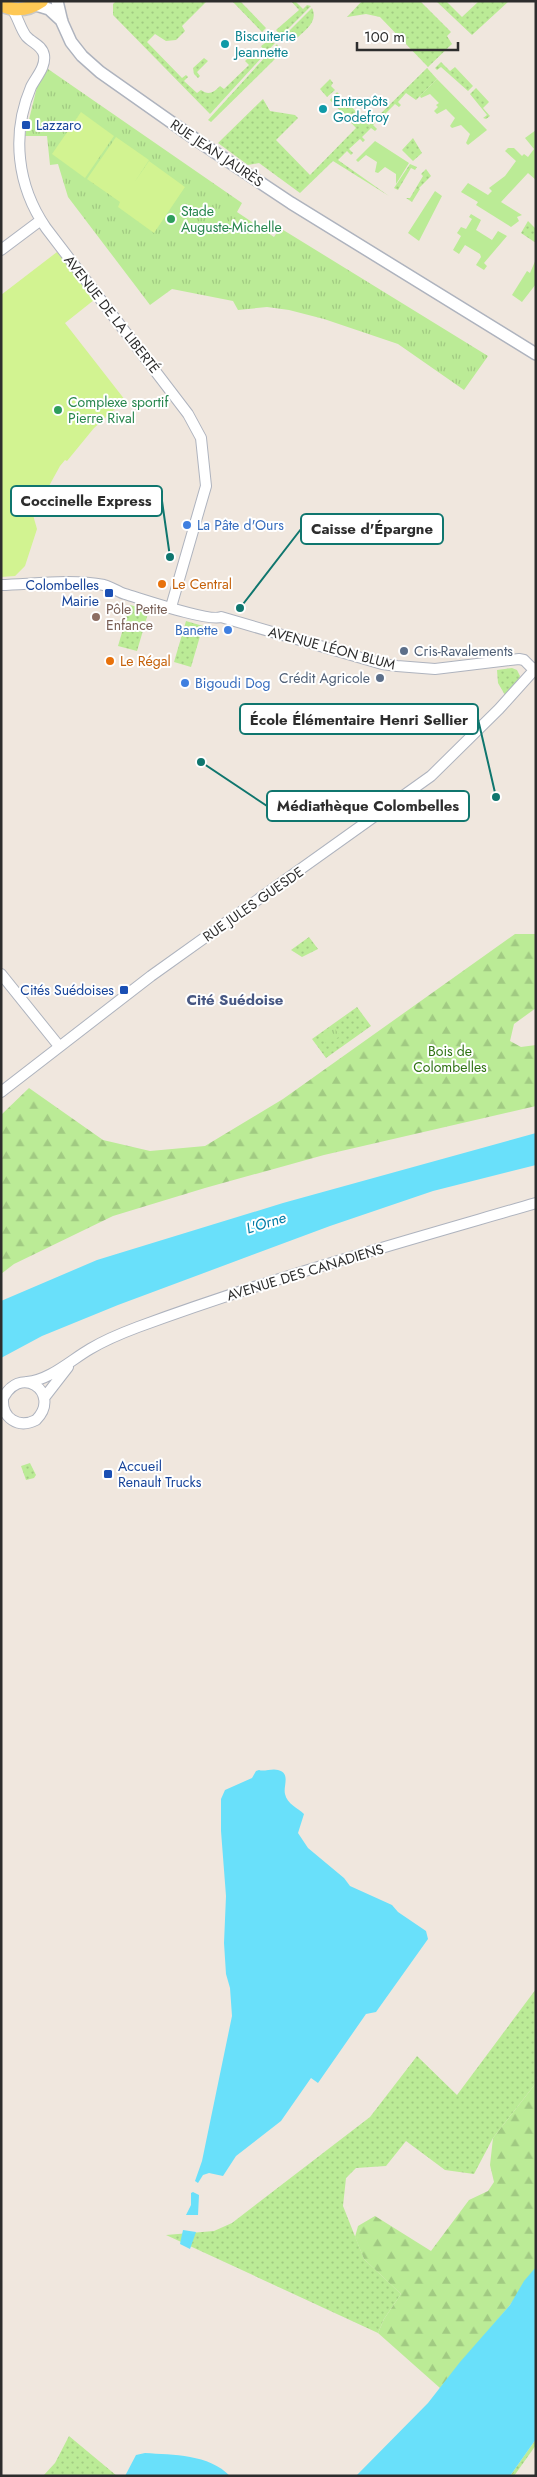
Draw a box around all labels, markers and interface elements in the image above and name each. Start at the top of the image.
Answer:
scale bar [357,20,458,52]
place label: Biscuiterie Jeannette [233,26,296,62]
text: 100 m [364,26,405,48]
marker: Biscuiterie Jeannette [219,38,231,50]
place label: Entrepôts Godefroy [333,91,390,127]
marker: Entrepôts Godefroy [317,103,329,115]
street label: RUE JEAN JAURÈS [166,114,268,192]
place label: Lazzaro [36,115,82,135]
marker: Lazzaro [20,119,32,131]
place label: Stade Auguste-Michelle [181,201,282,237]
marker: Stade Auguste-Michelle [165,213,177,225]
street label: AVENUE DE LA LIBERTÉ [59,251,165,377]
place label: Complexe sportif Pierre Rival [68,392,170,428]
marker: Complexe sportif Pierre Rival [52,404,64,416]
callout: Coccinelle Express [11,486,162,516]
text: Coccinelle Express [20,490,152,512]
callout: Caisse d'Épargne [301,514,443,544]
place label: La Pâte d'Ours [197,515,284,535]
text: Caisse d'Épargne [311,518,433,540]
marker: La Pâte d'Ours [181,519,193,531]
place label: Le Central [172,574,232,594]
place label: Colombelles Mairie [26,575,99,611]
marker: Le Central [156,578,168,590]
marker: Colombelles Mairie [103,587,115,599]
place label: Pôle Petite Enfance [106,599,168,635]
marker: Pôle Petite Enfance [90,611,102,623]
place label: Banette [175,620,218,640]
street label: AVENUE LÉON BLUM [266,621,398,675]
marker: Banette [222,624,234,636]
place label: Cris-Ravalements [414,641,513,661]
marker: Cris-Ravalements [398,645,410,657]
place label: Le Régal [120,651,171,671]
marker: Le Régal [104,655,116,667]
place label: Crédit Agricole [279,668,370,688]
marker: Crédit Agricole [374,672,386,684]
place label: Bigoudi Dog [195,673,270,693]
marker: Bigoudi Dog [179,677,191,689]
callout: École Élémentaire Henri Sellier [240,704,478,734]
text: École Élémentaire Henri Sellier [250,709,469,731]
callout: Médiathèque Colombelles [267,791,469,821]
text: Médiathèque Colombelles [277,795,459,817]
street label: RUE JULES GUESDE [199,862,307,946]
place label: Cités Suédoises [20,980,114,1000]
marker: Cités Suédoises [118,984,130,996]
district label: Cité Suédoise [187,989,284,1011]
park label: Bois de Colombelles [413,1041,487,1077]
water label: L'Orne [243,1206,289,1239]
street label: AVENUE DES CANADIENS [224,1238,386,1305]
place label: Accueil Renault Trucks [118,1456,202,1492]
marker: Accueil Renault Trucks [102,1468,114,1480]

